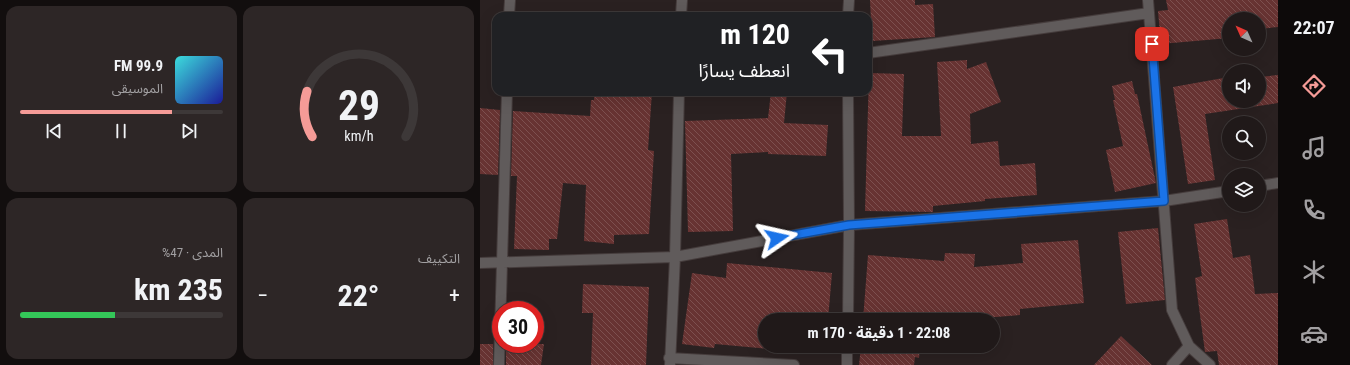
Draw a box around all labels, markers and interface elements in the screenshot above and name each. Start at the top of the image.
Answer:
north arrow [1222,12,1266,56]
map controls [1222,12,1266,212]
text: 22:07 [1293,17,1335,38]
text: 120 m [720,18,790,51]
pin [1135,27,1169,61]
icon: left [804,28,856,80]
icon: arrive [1141,33,1163,55]
text: 99.9 FM [114,57,163,75]
text: انعطف يسارًا [698,60,790,81]
button: sound [1222,64,1266,108]
icon: directions [1300,72,1328,100]
text: الموسيقى [112,81,163,96]
text: 29 [337,81,380,130]
button: search [1222,116,1266,160]
icon: previous [43,120,65,142]
icon: pause [110,120,132,142]
icon: next [178,120,200,142]
text: km/h [344,128,373,144]
icon: music [1300,134,1328,162]
button: layers [1222,168,1266,212]
icon: phone [1300,196,1328,224]
position arrow [756,217,798,259]
text: المدى · 47% [162,245,223,260]
text: التكييف [418,251,460,266]
icon: climate [1300,258,1328,286]
text: 235 km [134,272,223,307]
text: 22° [338,278,380,313]
text: − [257,283,268,308]
text: + [449,283,460,308]
speed limit sign: 30 [492,301,544,353]
icon: car [1300,320,1328,348]
text: 22:08 · 1 دقيقة · 170 m [808,324,950,342]

